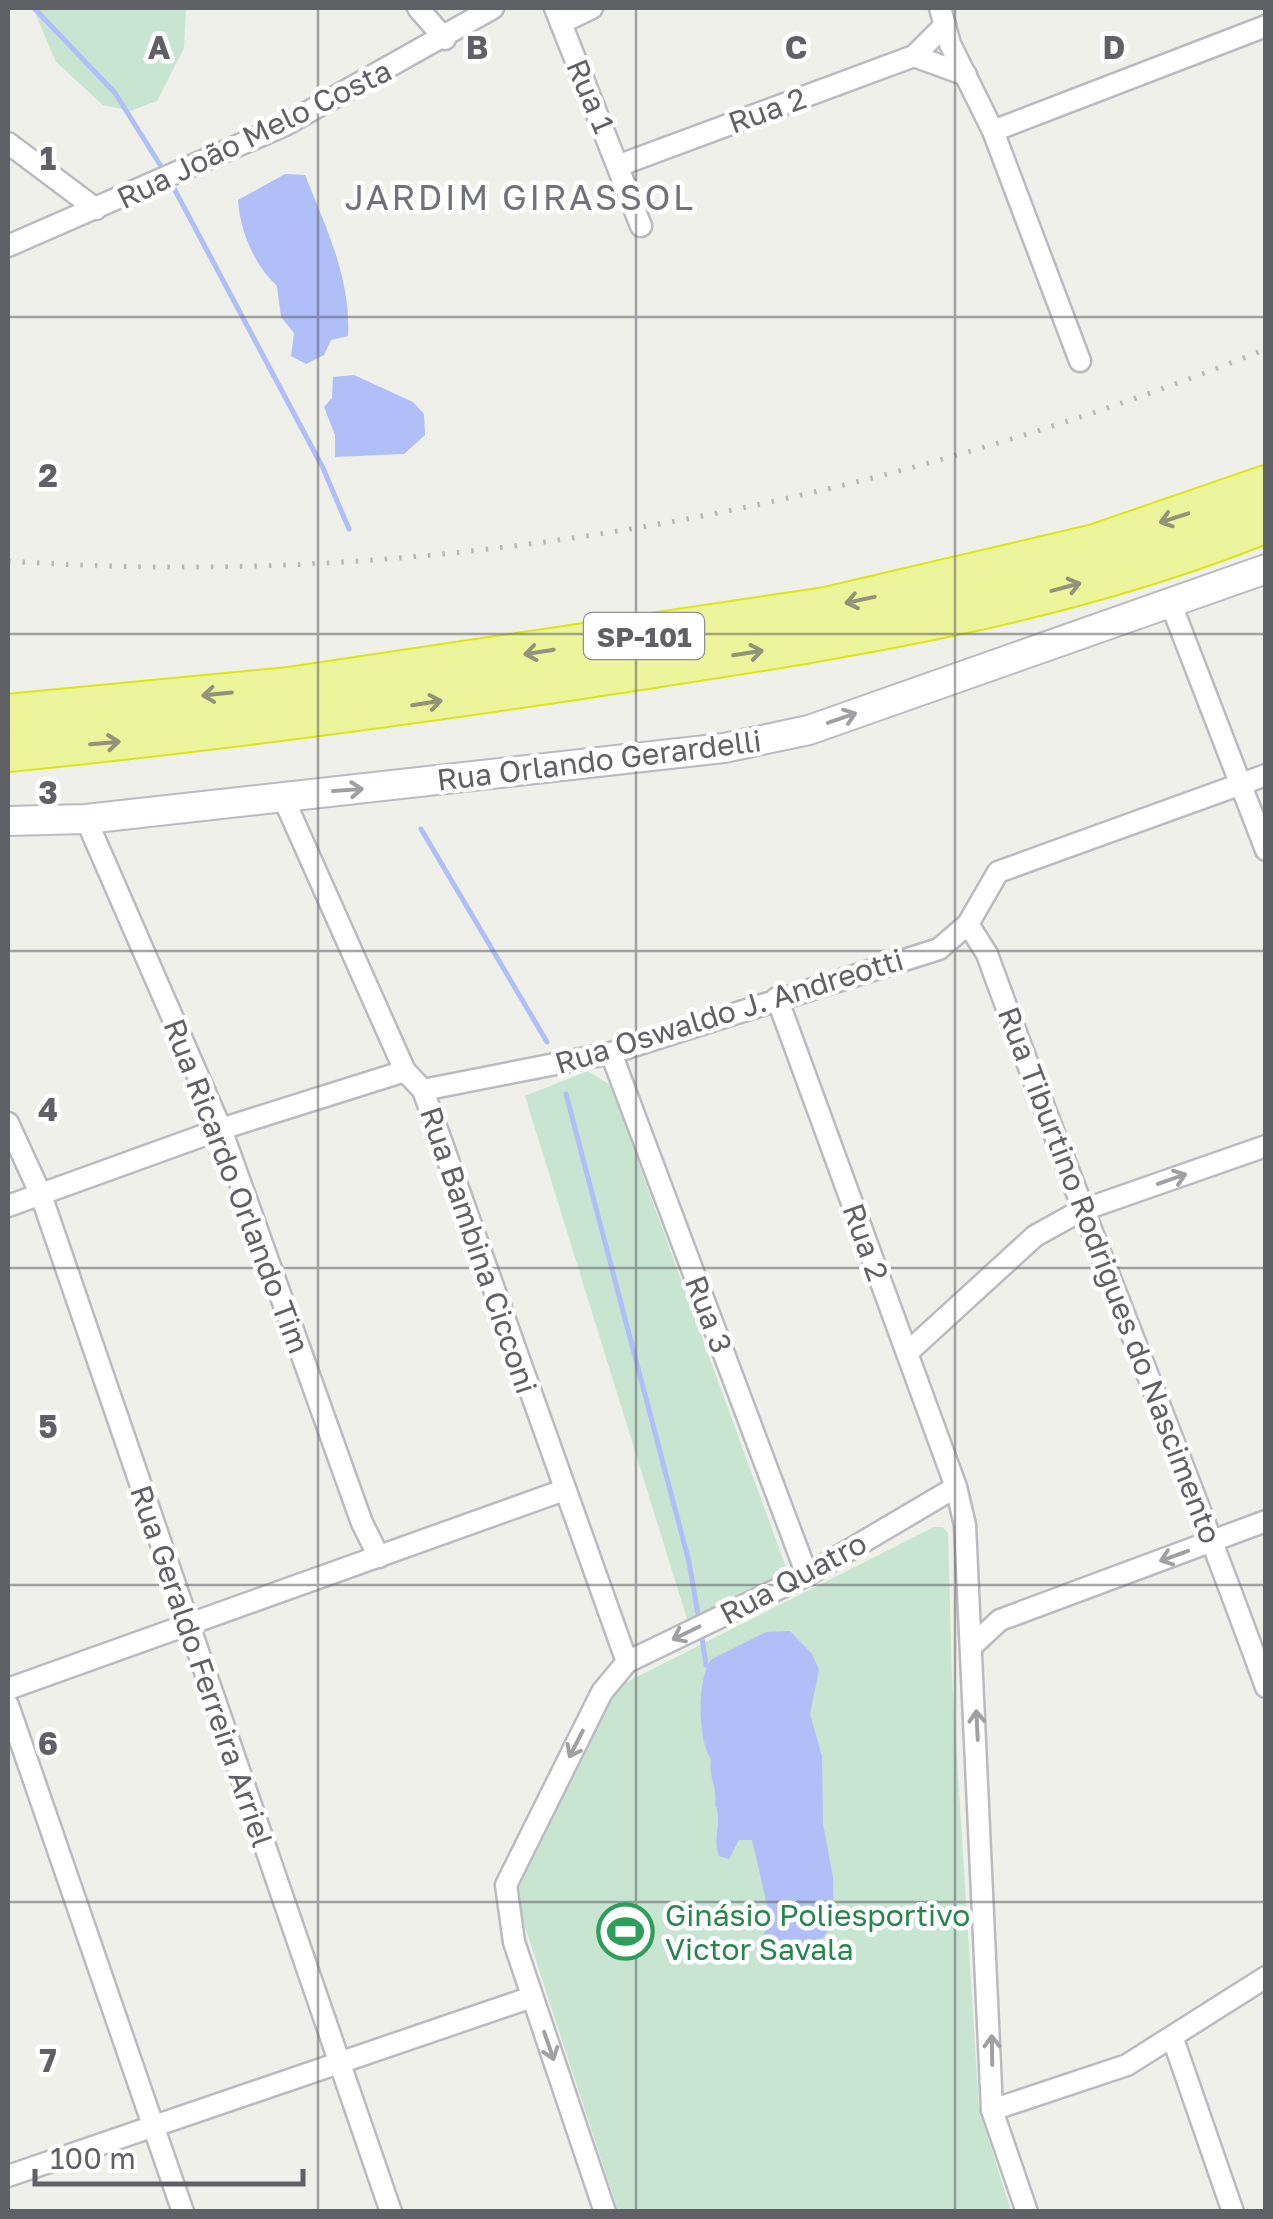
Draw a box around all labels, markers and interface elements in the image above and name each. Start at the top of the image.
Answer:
text: A [148,28,171,66]
text: B [466,28,488,66]
text: C [785,28,807,66]
text: D [1103,28,1125,66]
street label: Rua João Melo Costa [111,52,397,216]
street label: Rua 1 [559,54,623,138]
street label: Rua 2 [723,79,811,141]
text: 1 [40,139,56,177]
district label: JARDIM GIRASSOL [345,176,695,218]
text: 2 [38,456,58,494]
one-way arrow [1158,510,1190,528]
one-way arrow [1050,577,1081,596]
one-way arrow [844,591,876,610]
road number: SP-101 [584,613,704,659]
one-way arrow [523,644,556,662]
one-way arrow [732,644,764,662]
one-way arrow [201,685,233,704]
one-way arrow [410,694,443,712]
one-way arrow [826,708,858,726]
street label: Rua Orlando Gerardelli [435,722,763,798]
one-way arrow [88,733,120,752]
text: 3 [38,773,58,811]
one-way arrow [332,780,364,799]
street label: Rua Oswaldo J. Andreotti [551,941,907,1081]
street label: Rua Tiburtino Rodrigues do Nascimento [991,1002,1229,1548]
street label: Rua Ricardo Orlando Tim [156,1014,318,1358]
text: 4 [38,1090,58,1128]
street label: Rua Bambina Cicconi [413,1102,545,1398]
one-way arrow [1156,1168,1187,1186]
street label: Rua 2 [835,1198,897,1286]
street label: Rua 3 [678,1270,740,1358]
text: 5 [38,1407,58,1445]
street label: Rua Geraldo Ferreira Arriel [123,1480,281,1852]
street label: Rua Quatro [714,1524,872,1632]
one-way arrow [1160,1548,1191,1566]
one-way arrow [672,1625,702,1644]
one-way arrow [967,1710,986,1742]
text: 6 [38,1724,58,1762]
one-way arrow [566,1729,585,1759]
place label: Ginásio Poliesportivo Victor Savala [665,1897,970,1967]
sports icon: Ginásio Poliesportivo Victor Savala [596,1902,656,1962]
one-way arrow [541,2030,559,2062]
one-way arrow [982,2034,1001,2066]
text: 7 [39,2041,57,2079]
scale bar [35,2124,302,2186]
text: 100 m [50,2140,136,2176]

